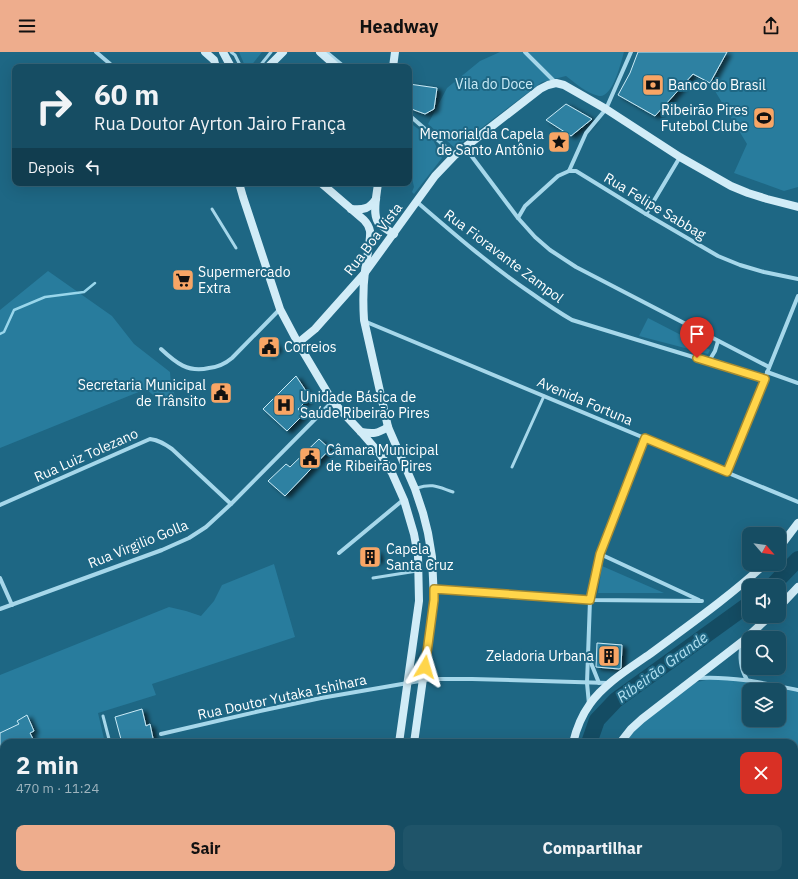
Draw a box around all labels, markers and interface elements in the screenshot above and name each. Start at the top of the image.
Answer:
icon: menu [16,15,38,37]
text: Headway [360,15,438,38]
icon: share [760,15,782,37]
bank icon: Banco do Brasil [640,72,666,98]
park label: Vila do Doce [455,75,533,93]
text: 60 m [94,76,159,113]
place label: Banco do Brasil [668,76,766,94]
icon: right [28,80,80,132]
place label: Ribeirão Pires Futebol Clube [661,101,748,135]
sports icon: Ribeirão Pires Futebol Clube [751,105,777,131]
text: Rua Doutor Ayrton Jairo França [94,112,346,135]
place label: Memorial da Capela de Santo Antônio [419,125,545,159]
place icon: Memorial da Capela de Santo Antônio [546,129,572,155]
icon: left [82,156,104,178]
text: Depois [28,158,74,177]
street label: Rua Felipe Sabbag [601,168,710,244]
street label: Rua Boa Vista [340,199,407,279]
street label: Rua Fioravante Zampol [441,205,567,307]
place label: Supermercado Extra [198,263,291,297]
supermarket icon: Supermercado Extra [170,267,196,293]
pin [680,317,714,358]
icon: arrive [686,323,708,345]
public building icon: Correios [256,334,282,360]
place label: Correios [284,338,337,356]
street label: Avenida Fortuna [534,373,636,429]
place label: Secretaria Municipal de Trânsito [78,376,206,410]
public building icon: Secretaria Municipal de Trânsito [208,380,234,406]
place label: Unidade Básica de Saúde Ribeirão Pires [300,388,430,422]
hospital icon: Unidade Básica de Saúde Ribeirão Pires [271,392,297,418]
street label: Rua Luiz Tolezano [31,424,141,486]
place label: Câmara Municipal de Ribeirão Pires [326,441,439,475]
public building icon: Câmara Municipal de Ribeirão Pires [297,445,323,471]
street label: Rua Virgilio Golla [85,516,191,572]
north arrow [742,527,786,571]
map controls [742,527,786,727]
place label: Capela Santa Cruz [386,540,454,574]
building icon: Capela Santa Cruz [357,544,383,570]
button: sound [742,579,786,623]
water label: Ribeirão Grande [613,627,712,706]
button: search [742,631,786,675]
building icon: Zeladoria Urbana [596,643,622,669]
position arrow [404,646,446,688]
place label: Zeladoria Urbana [486,647,595,665]
street label: Rua Doutor Yutaka Ishihara [196,670,369,724]
button: layers [742,683,786,727]
text: 2 min [16,749,79,781]
button: close [740,752,782,794]
text: 470 m · 11:24 [16,780,99,797]
button: Sair [16,825,395,871]
button: Compartilhar [403,825,782,871]

